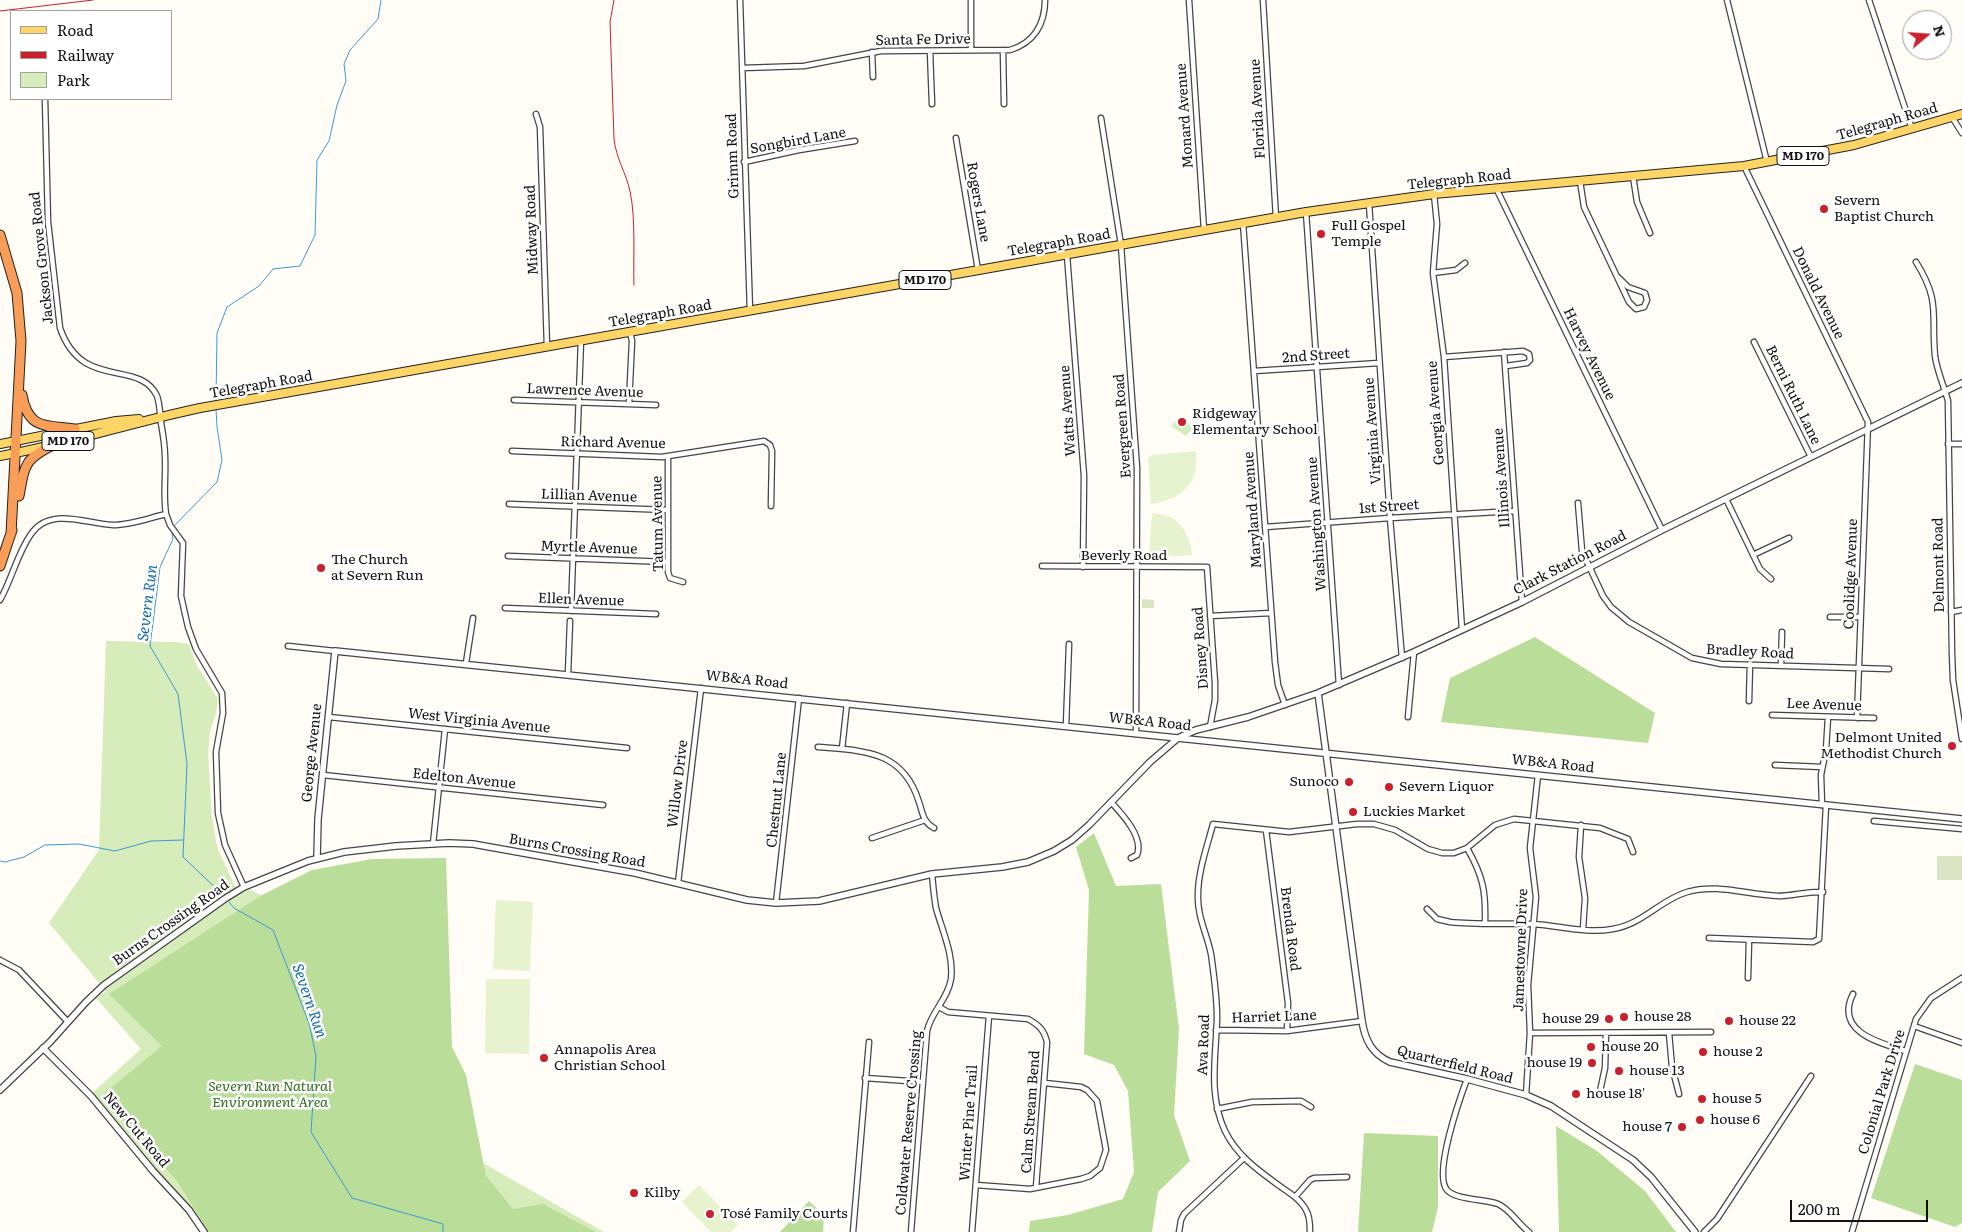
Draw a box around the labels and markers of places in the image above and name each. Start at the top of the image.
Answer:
place label: Severn Baptist Church [1834,193,1934,226]
marker: Severn Baptist Church [1818,203,1830,215]
place label: Full Gospel Temple [1331,218,1406,250]
marker: Full Gospel Temple [1315,228,1327,240]
place label: Ridgeway Elementary School [1192,406,1318,438]
marker: Ridgeway Elementary School [1176,416,1188,428]
place label: The Church at Severn Run [331,552,423,584]
marker: The Church at Severn Run [315,562,327,574]
place label: Delmont United Methodist Church [1820,730,1942,762]
marker: Delmont United Methodist Church [1946,740,1958,752]
place label: Sunoco [1289,774,1339,790]
marker: Sunoco [1343,776,1355,788]
place label: Severn Liquor [1399,779,1494,795]
marker: Severn Liquor [1383,781,1395,793]
place label: Luckies Market [1363,804,1465,820]
marker: Luckies Market [1347,806,1359,818]
place label: house 28 [1634,1009,1691,1025]
place label: house 29 [1542,1011,1599,1027]
marker: house 28 [1618,1011,1630,1023]
marker: house 29 [1603,1013,1615,1025]
place label: house 22 [1739,1013,1796,1029]
marker: house 22 [1723,1015,1735,1027]
place label: house 20 [1601,1039,1659,1055]
marker: house 20 [1585,1041,1597,1053]
place label: Annapolis Area Christian School [554,1042,665,1074]
place label: house 2 [1713,1044,1763,1060]
marker: house 2 [1697,1046,1709,1058]
marker: Annapolis Area Christian School [538,1052,550,1064]
place label: house 19 [1526,1055,1582,1071]
marker: house 19 [1586,1057,1598,1069]
place label: house 13 [1629,1063,1685,1079]
marker: house 13 [1613,1065,1625,1077]
place label: house 18' [1586,1086,1645,1102]
marker: house 18' [1570,1088,1582,1100]
place label: house 5 [1712,1091,1762,1107]
marker: house 5 [1696,1093,1708,1105]
place label: house 6 [1710,1112,1760,1128]
marker: house 6 [1694,1114,1706,1126]
place label: house 7 [1622,1119,1672,1135]
marker: house 7 [1676,1121,1688,1133]
place label: Kilby [644,1185,680,1201]
marker: Kilby [628,1187,640,1199]
place label: Tosé Family Courts [720,1206,848,1222]
marker: Tosé Family Courts [704,1208,716,1220]

